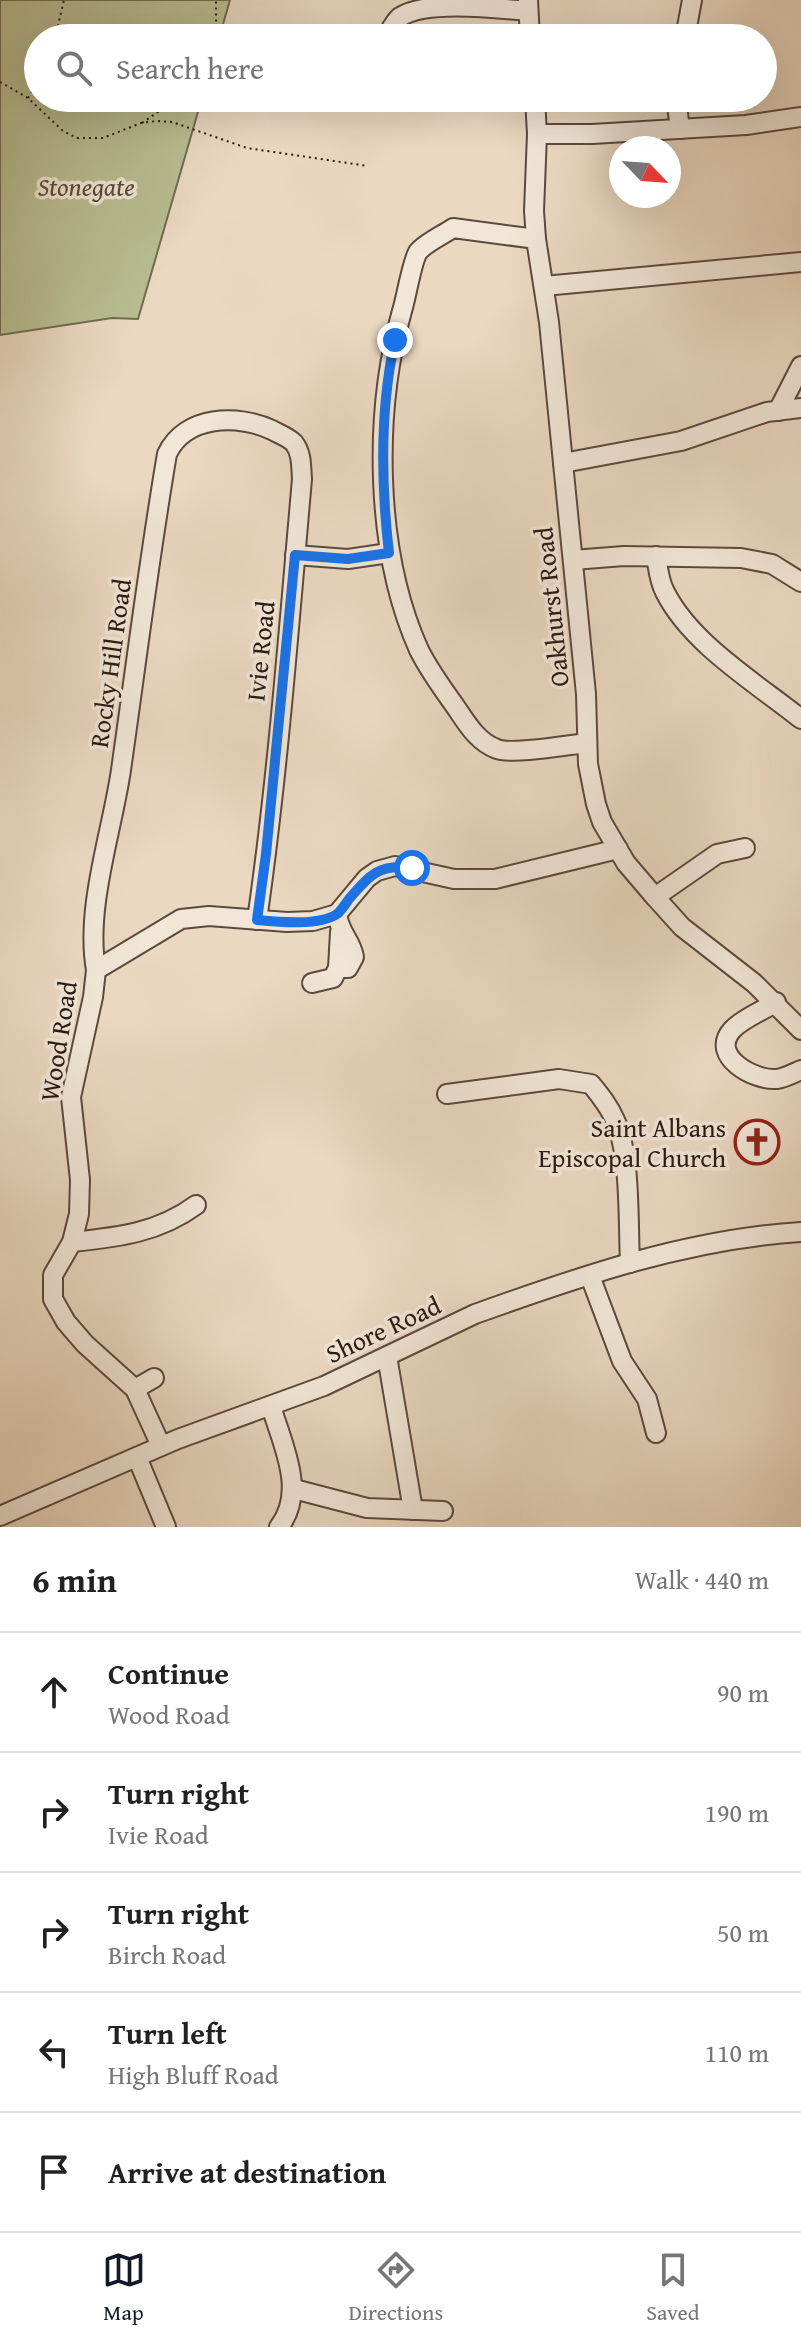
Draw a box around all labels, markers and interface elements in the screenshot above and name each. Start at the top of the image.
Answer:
search box [24,24,777,112]
icon: search [52,46,96,90]
text: Search here [116,46,264,90]
north arrow [609,136,681,208]
park label: Stonegate [37,167,135,206]
route end [377,322,413,358]
street label: Oakhurst Road [523,525,579,689]
street label: Rocky Hill Road [79,576,141,750]
street label: Ivie Road [235,599,285,703]
route start [394,850,430,886]
street label: Wood Road [29,978,87,1104]
place label: Saint Albans Episcopal Church [538,1108,726,1177]
church icon: Saint Albans Episcopal Church [733,1118,781,1166]
street label: Shore Road [319,1285,447,1373]
text: 6 min [32,1555,117,1604]
text: Walk · 440 m [635,1560,769,1599]
text: Continue [108,1651,229,1695]
icon: ahead [32,1670,76,1714]
text: 90 m [717,1673,769,1712]
text: Wood Road [108,1695,230,1734]
text: Turn right [108,1771,249,1815]
icon: right [32,1790,76,1834]
text: 190 m [704,1793,769,1832]
text: Ivie Road [108,1815,209,1854]
text: Turn right [108,1891,249,1935]
icon: right [32,1910,76,1954]
text: 50 m [717,1913,769,1952]
text: Birch Road [108,1935,226,1974]
text: Turn left [108,2011,227,2055]
icon: left [32,2030,76,2074]
text: 110 m [704,2033,769,2072]
text: High Bluff Road [108,2055,279,2094]
icon: arrive [32,2150,76,2194]
text: Arrive at destination [108,2150,386,2194]
tab: Map [102,2248,146,2328]
tab: Directions [349,2248,443,2328]
tab: Saved [646,2248,699,2328]

